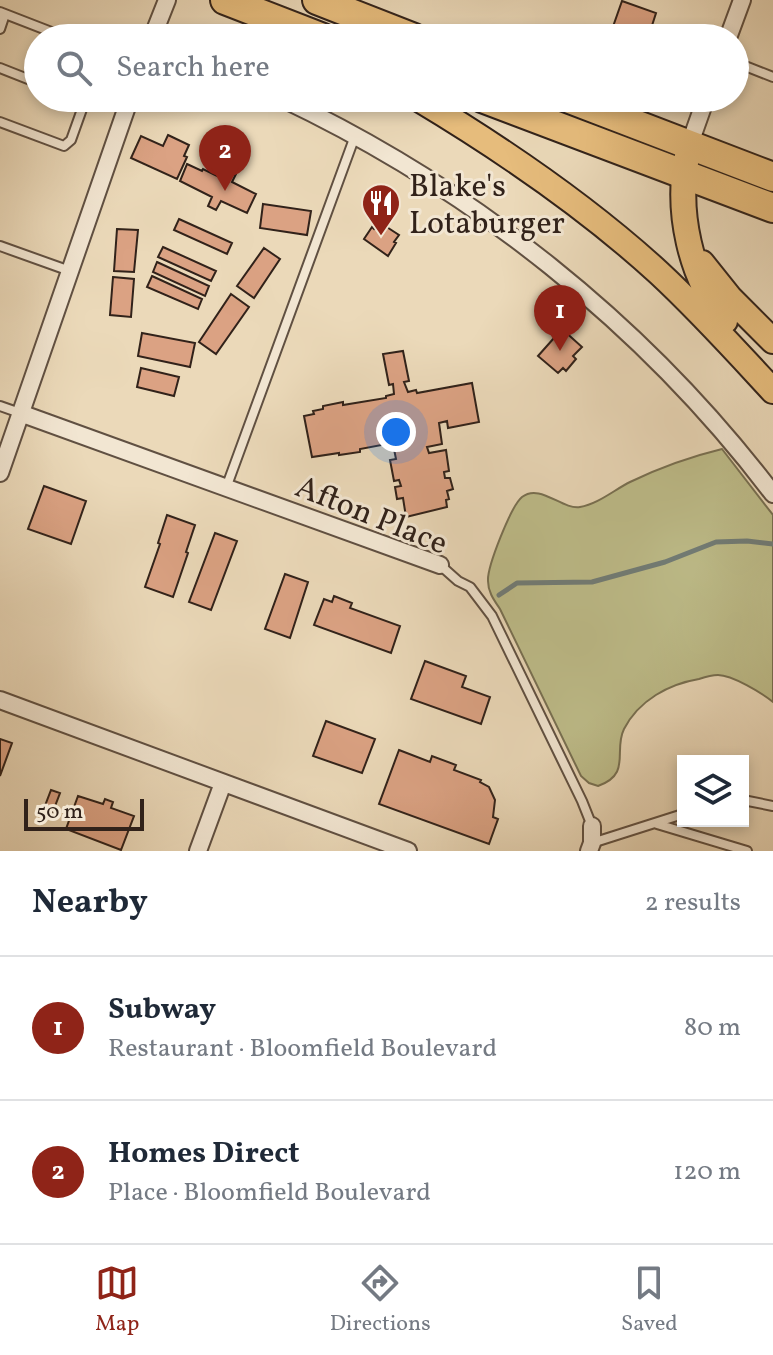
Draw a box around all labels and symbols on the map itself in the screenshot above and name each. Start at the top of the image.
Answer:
pin: 2 [199,125,251,191]
place label: Blake's Lotaburger [409,166,565,247]
restaurant icon: Blake's Lotaburger [360,182,402,237]
pin: 1 [534,285,586,351]
your location [376,412,416,452]
street label: Afton Place [288,466,453,567]
scale bar [24,795,144,831]

